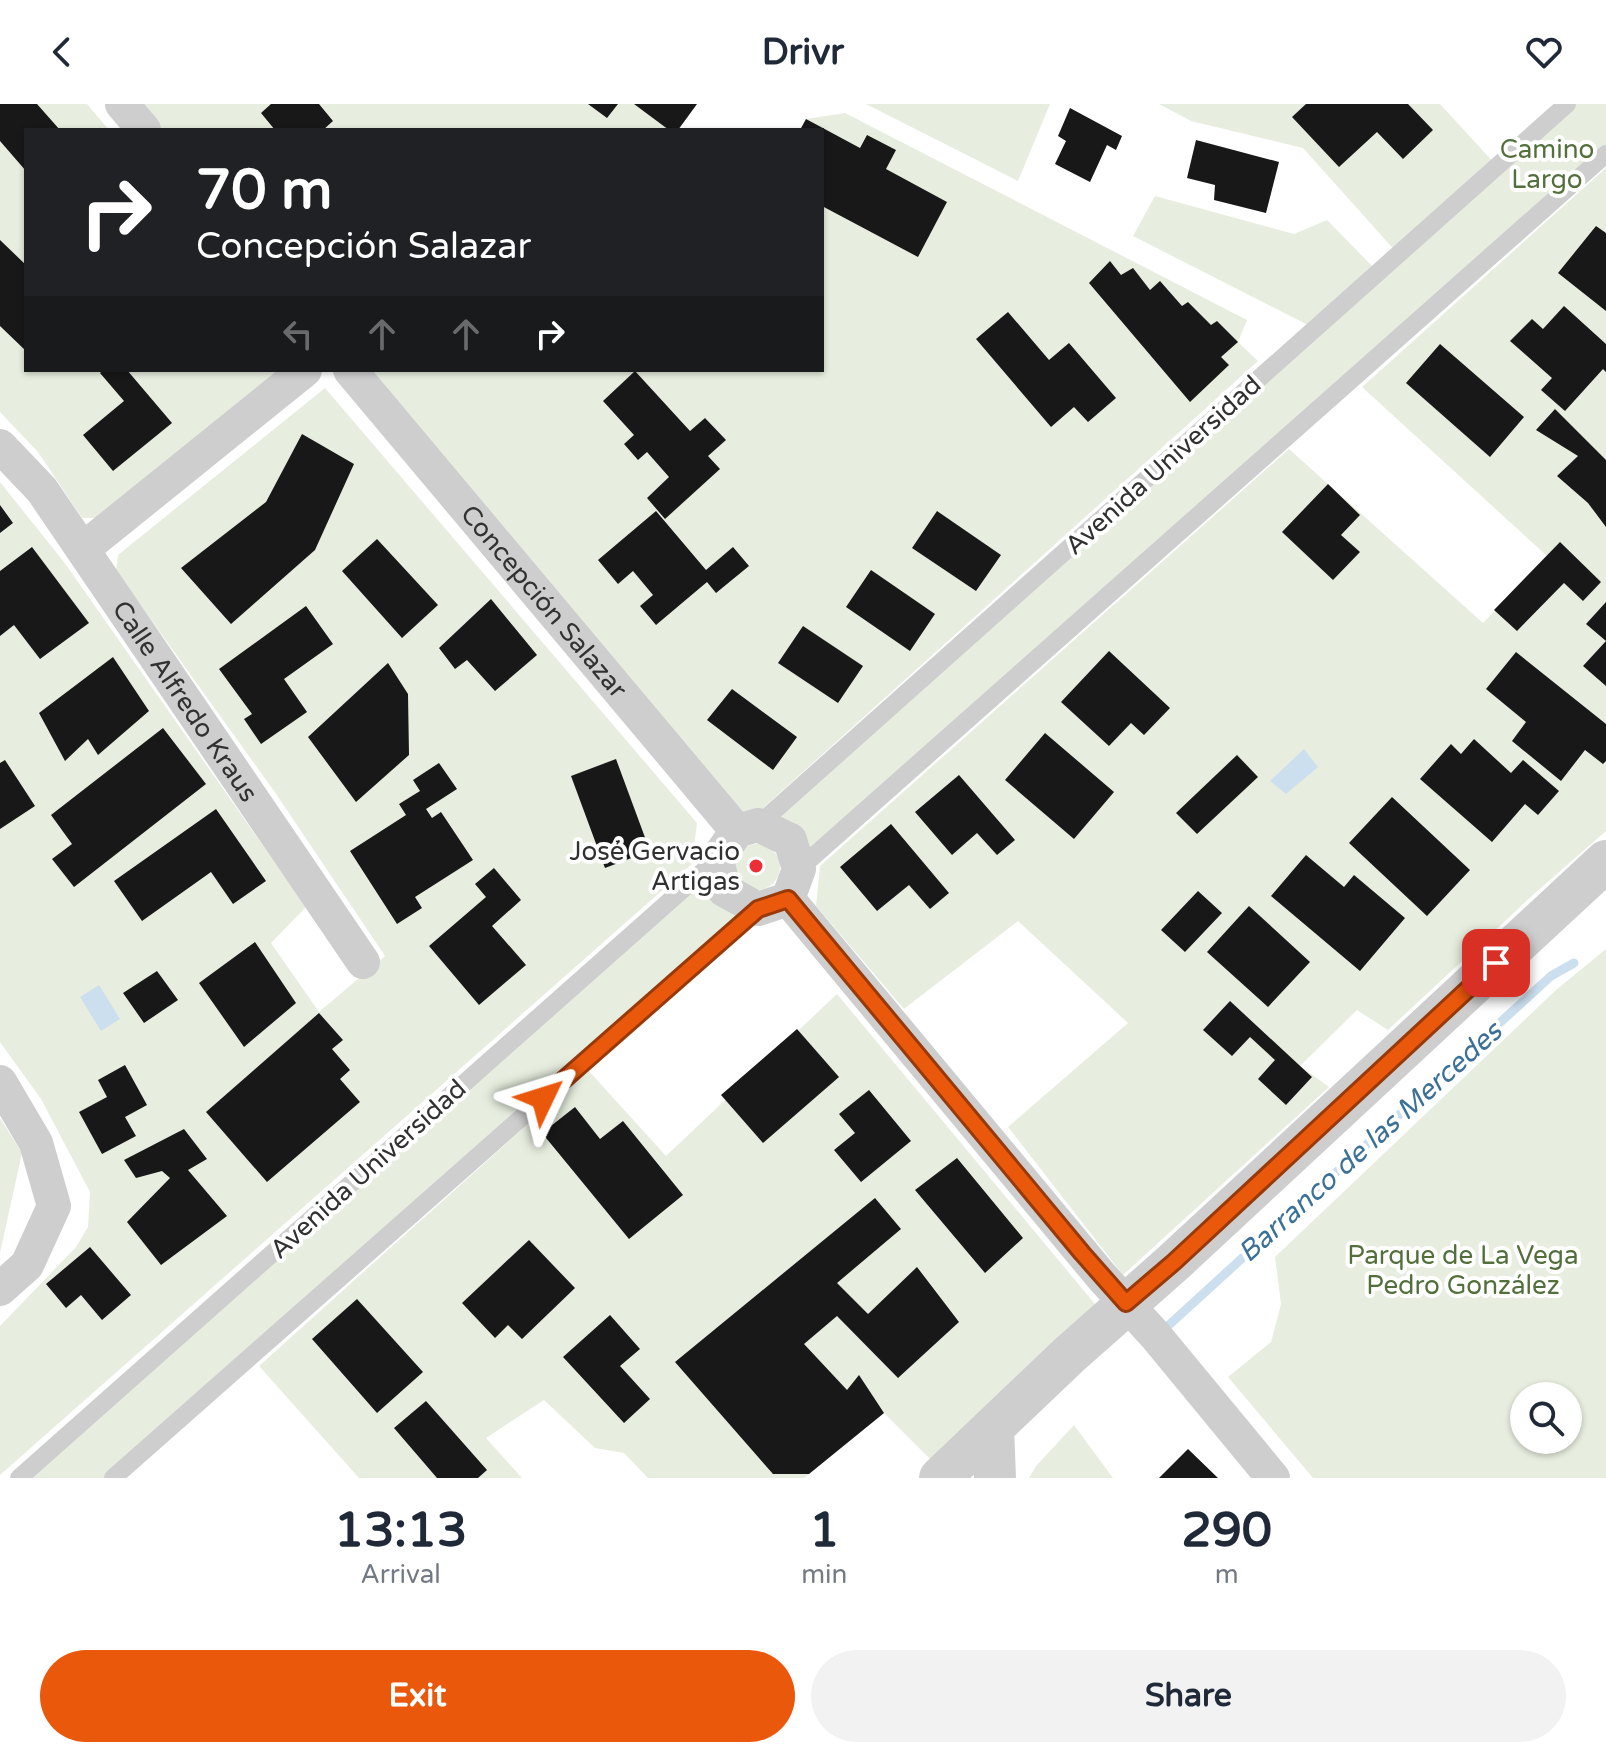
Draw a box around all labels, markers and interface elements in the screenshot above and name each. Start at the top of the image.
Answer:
icon: back [40,30,84,74]
icon: heart [1522,30,1566,74]
text: Drivr [762,31,844,74]
park label: Camino Largo [1500,134,1594,195]
text: 70 m [196,157,332,224]
icon: right [64,160,168,264]
text: Concepción Salazar [196,225,531,268]
icon: left [276,312,320,356]
icon: ahead [360,312,404,356]
icon: ahead [444,312,488,356]
icon: right [528,312,572,356]
street label: Avenida Universidad [1059,369,1267,561]
street label: Concepción Salazar [454,499,634,704]
street label: Calle Alfredo Kraus [106,595,265,807]
place label: José Gervacio Artigas [569,836,740,897]
marker: José Gervacio Artigas [747,857,765,875]
pin [1462,929,1530,997]
icon: arrive [1474,941,1518,985]
water label: Barranco de las Mercedes [1231,1014,1510,1269]
position arrow [501,1056,585,1140]
street label: Avenida Universidad [264,1073,472,1265]
park label: Parque de La Vega Pedro González [1347,1240,1579,1301]
map controls [1510,1382,1582,1454]
button: search [1510,1382,1582,1454]
text: 13:13 [334,1502,467,1560]
text: 1 [809,1502,839,1560]
text: 290 [1181,1502,1272,1560]
text: Arrival [360,1559,441,1590]
text: min [801,1559,847,1590]
text: m [1215,1559,1239,1590]
button: Exit [40,1650,795,1742]
button: Share [811,1650,1566,1742]

